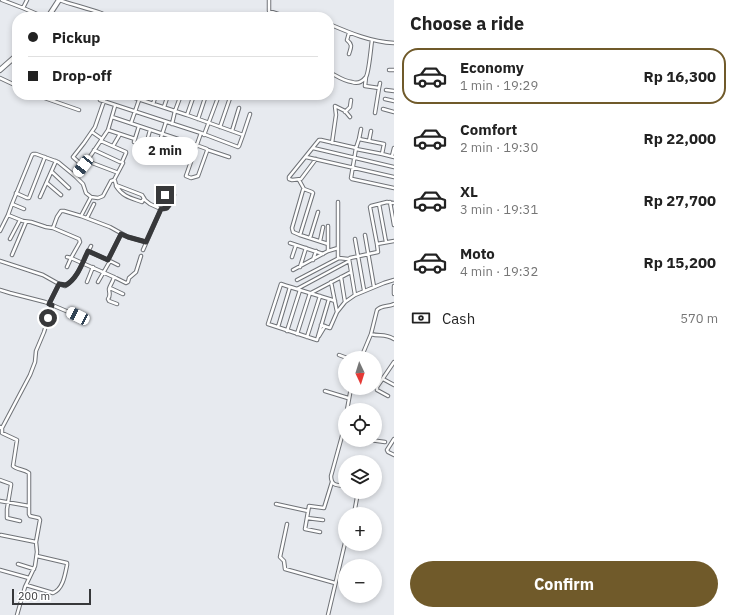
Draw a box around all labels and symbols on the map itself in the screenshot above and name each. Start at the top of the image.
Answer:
callout: 2 min [132,137,198,165]
car [71,153,95,179]
route end [156,186,174,204]
car [65,305,91,327]
route start [39,309,57,327]
north arrow [338,351,382,395]
scale bar [12,587,91,606]

